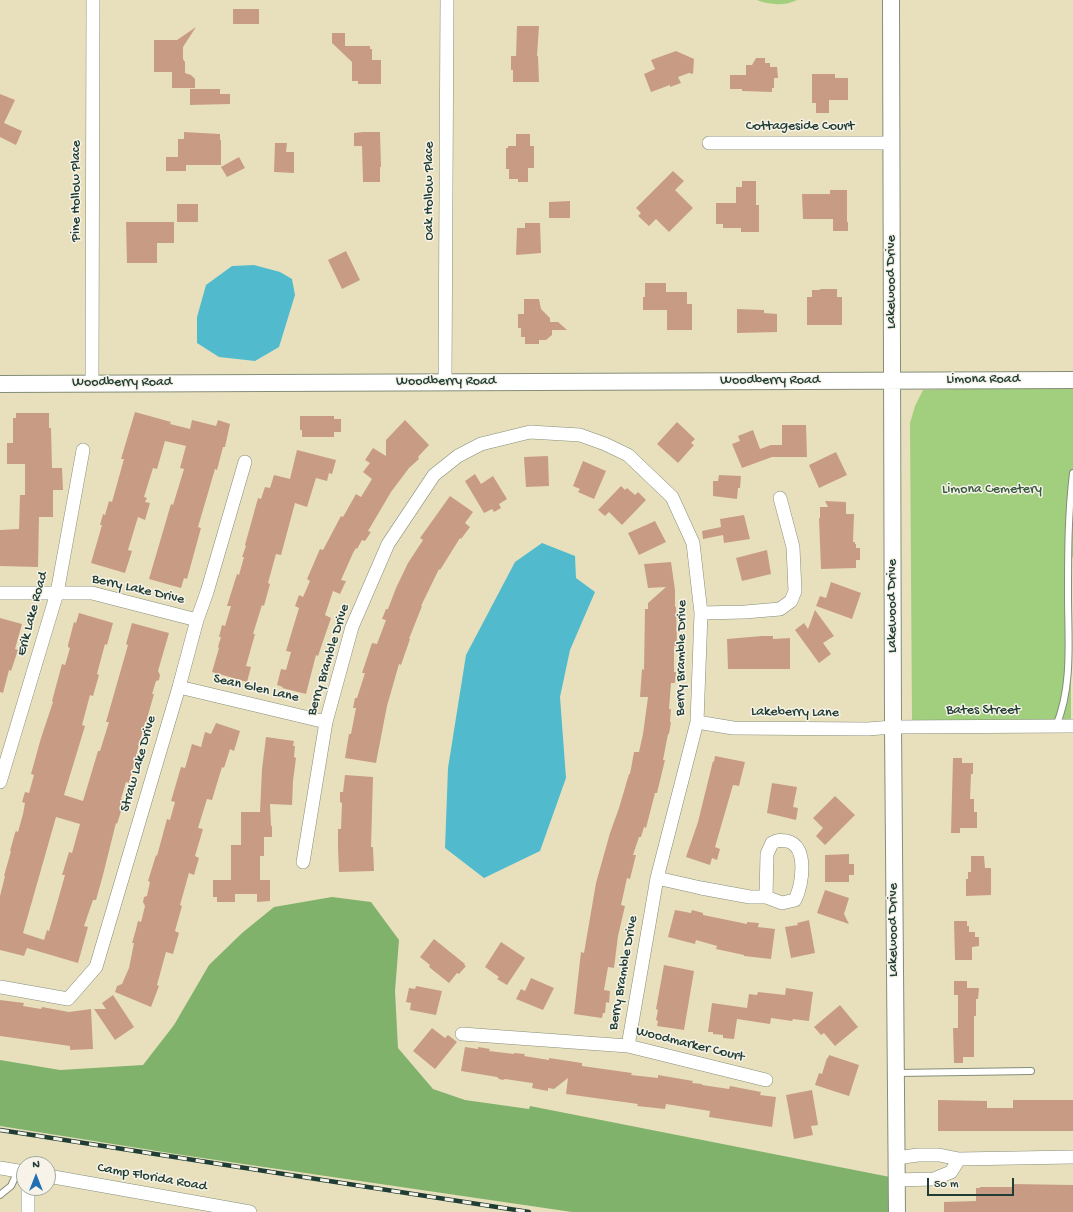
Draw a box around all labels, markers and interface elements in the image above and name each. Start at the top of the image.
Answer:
street label: Cottageside Court [746,119,854,135]
street label: Pine Hollow Place [69,140,85,242]
street label: Oak Hollow Place [422,141,438,241]
street label: Lakewood Drive [884,235,900,329]
street label: Limona Road [946,372,1020,388]
street label: Woodberry Road [720,373,820,389]
street label: Woodberry Road [396,374,496,390]
street label: Woodberry Road [72,375,172,391]
park label: Limona Cemetery [942,482,1042,498]
street label: Lakewood Drive [885,559,901,653]
street label: Erik Lake Road [14,570,52,658]
street label: Berry Lake Drive [90,571,186,609]
street label: Berry Bramble Drive [673,600,691,716]
street label: Berry Bramble Drive [304,602,354,718]
street label: Sean Glen Lane [212,671,300,707]
street label: Bates Street [946,703,1020,719]
street label: Lakeberry Lane [751,704,839,722]
street label: Straw Lake Drive [117,714,161,814]
street label: Lakewood Drive [886,883,902,977]
street label: Berry Bramble Drive [606,914,642,1032]
street label: Woodmarker Court [634,1023,746,1067]
north arrow [16,1156,56,1196]
text: N [32,1159,40,1171]
street label: Camp Florida Road [96,1160,208,1196]
scale bar [929,1170,1016,1196]
text: 50 m [934,1178,959,1192]

